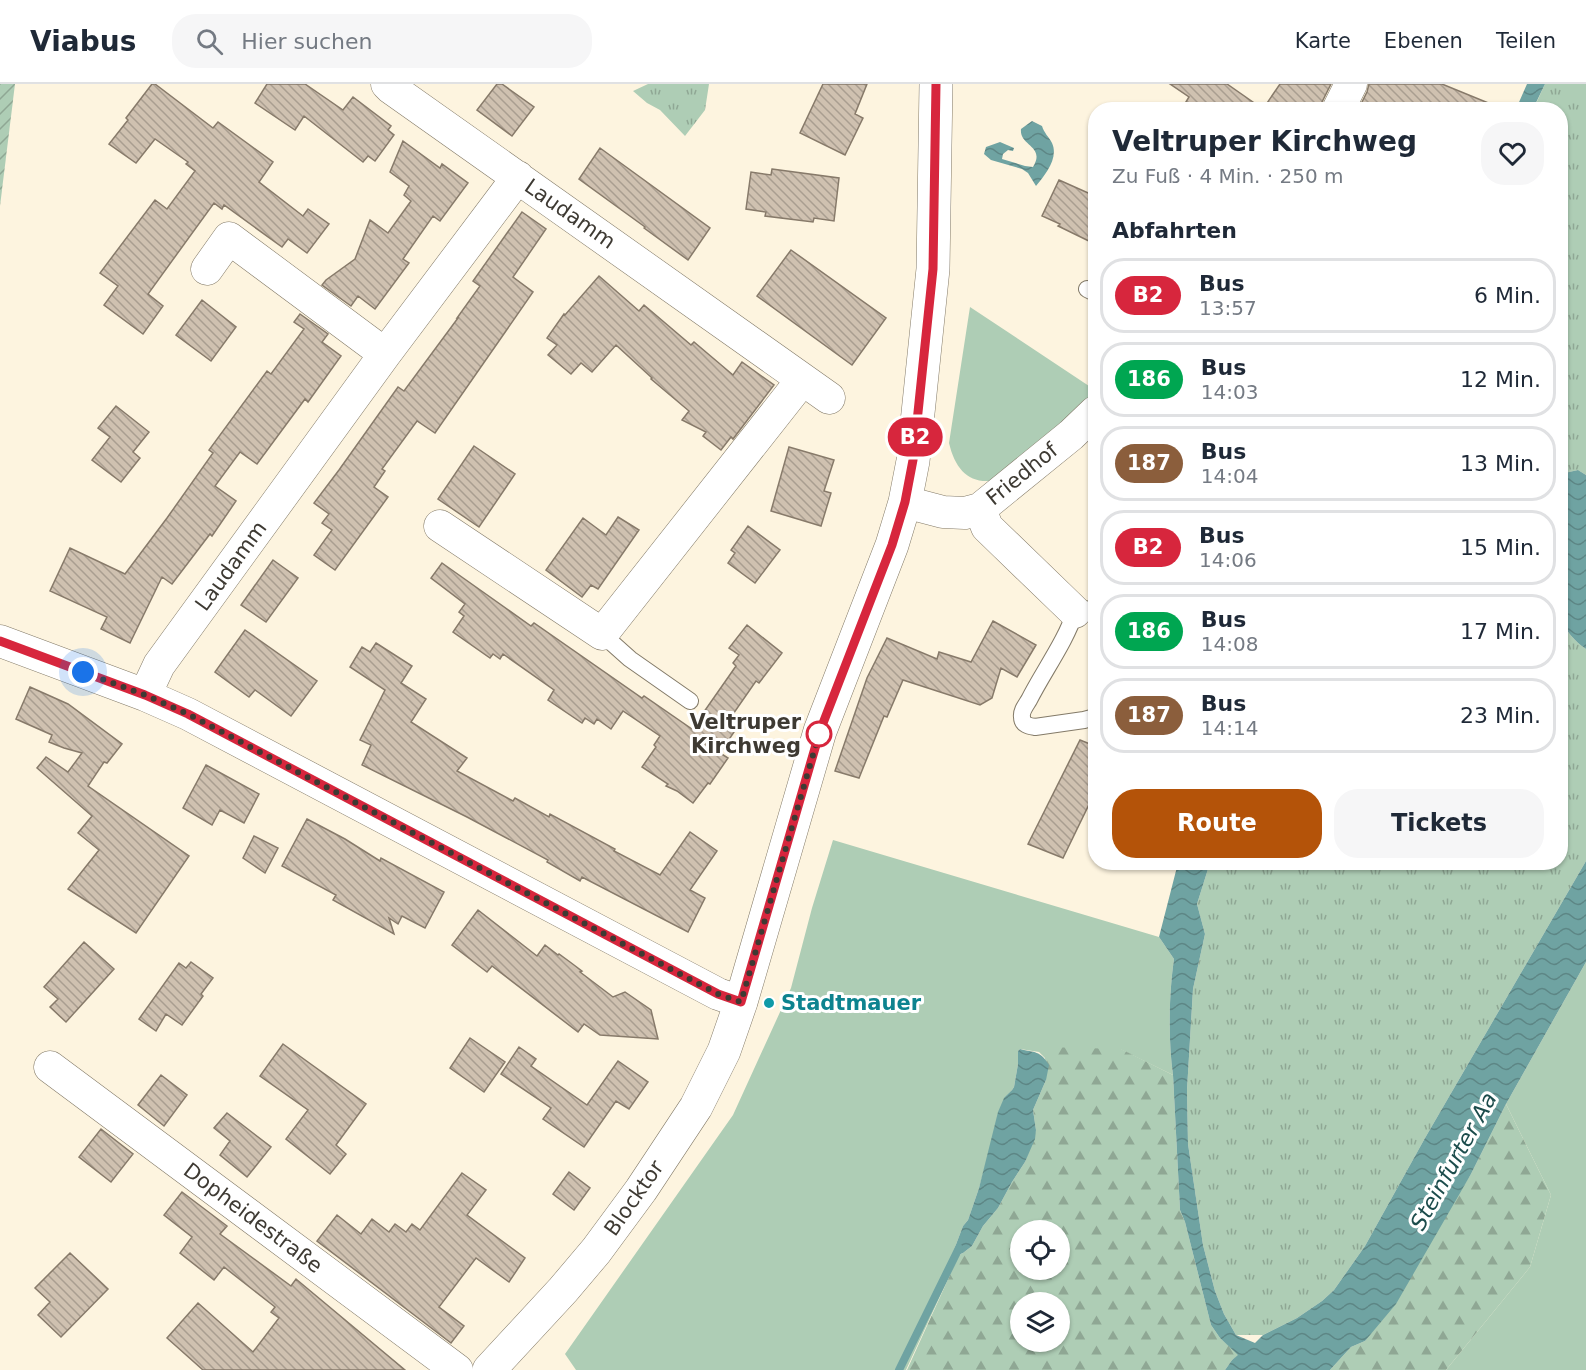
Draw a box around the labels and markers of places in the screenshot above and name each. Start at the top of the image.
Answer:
place label: Veltruper Kirchweg [689,710,802,758]
marker: Veltruper Kirchweg [806,721,832,747]
place label: Stadtmauer [781,991,922,1015]
marker: Stadtmauer [762,996,776,1010]

